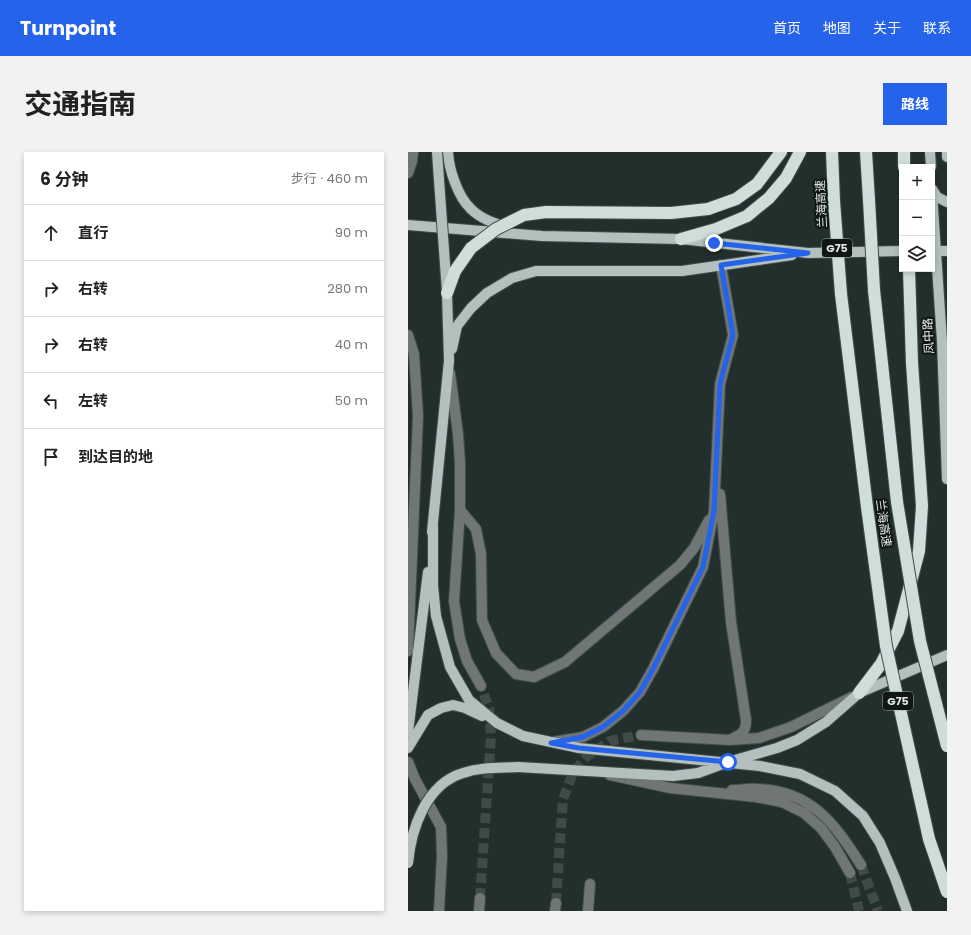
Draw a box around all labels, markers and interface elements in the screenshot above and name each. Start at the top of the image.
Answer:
text: Turnpoint [20,15,116,42]
text: 首页 [773,18,801,38]
text: 地图 [823,18,851,38]
text: 关于 [873,18,901,38]
text: 联系 [923,18,951,38]
button: 路线 [883,83,947,125]
text: 交通指南 [24,85,136,124]
map controls [899,164,935,272]
button: + [899,164,935,200]
text: 6 分钟 [40,167,88,191]
text: 步行 · 460 m [291,169,368,188]
street label: 兰海高速 [811,180,831,228]
button: − [899,200,935,236]
icon: ahead [40,222,62,244]
text: 直行 [78,222,108,243]
text: 90 m [335,223,368,242]
route end [705,234,723,252]
button: layers [899,236,935,272]
road number: G75 [822,239,852,257]
icon: right [40,278,62,300]
text: 右转 [78,278,108,299]
text: 280 m [327,279,368,298]
street label: 凤中路 [919,318,937,354]
icon: right [40,334,62,356]
text: 右转 [78,334,108,355]
text: 40 m [335,335,368,354]
icon: left [40,390,62,412]
text: 左转 [78,390,108,411]
text: 50 m [335,391,368,410]
icon: arrive [40,446,62,468]
text: 到达目的地 [78,446,153,467]
street label: 兰海高速 [872,498,896,548]
road number: G75 [883,692,913,710]
route start [719,753,737,771]

